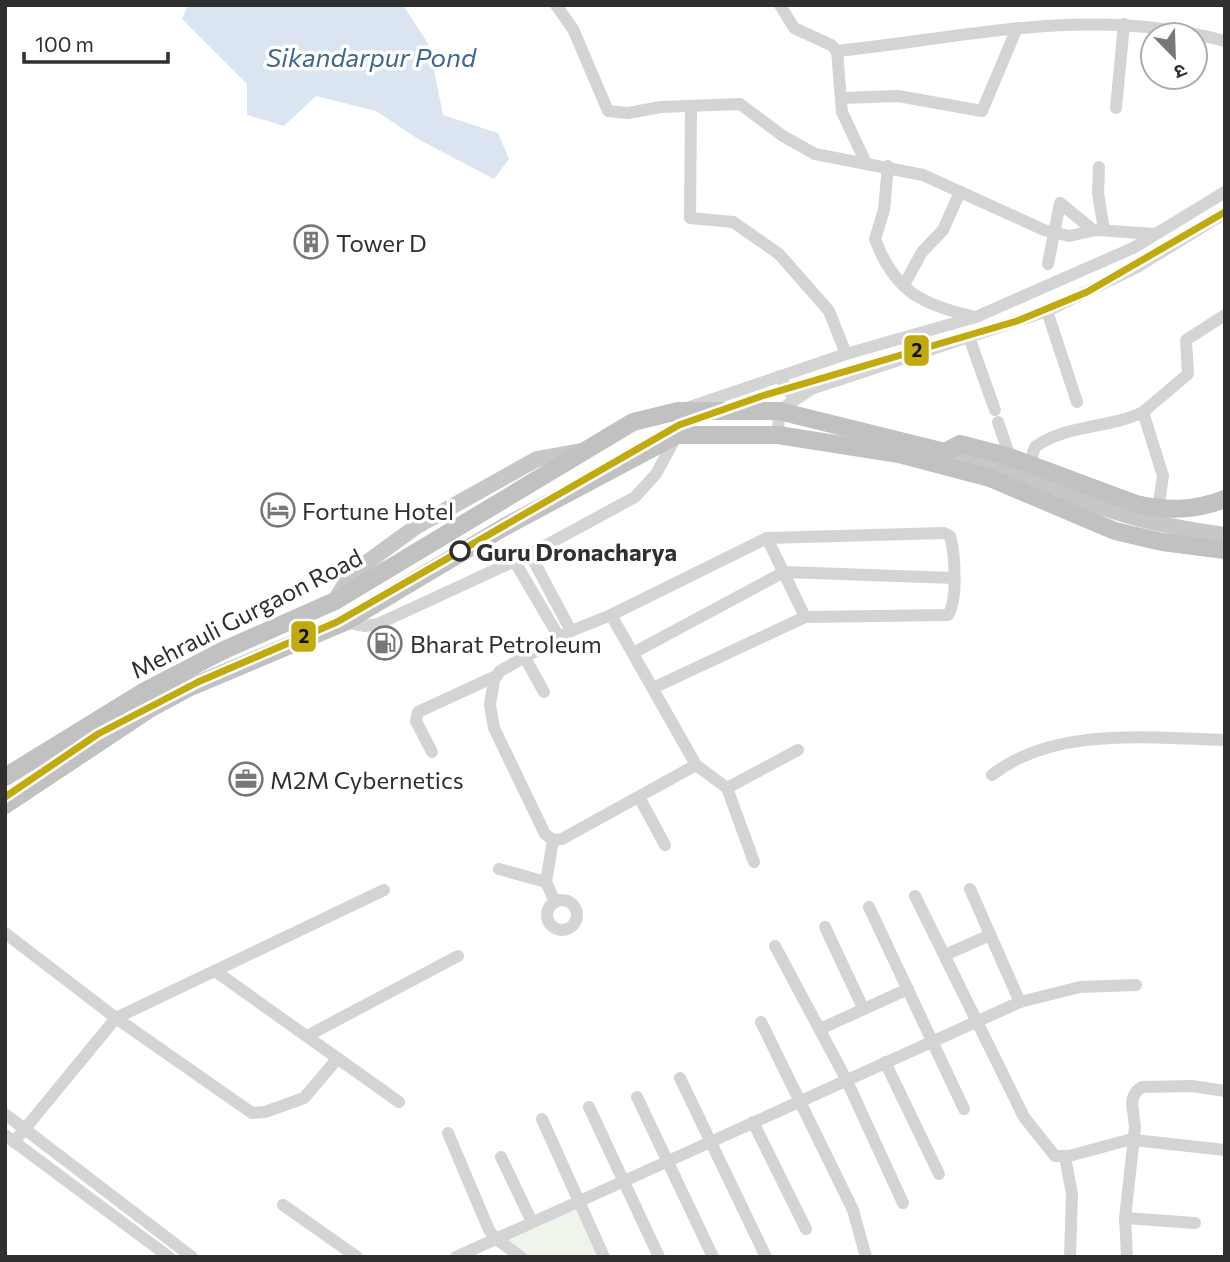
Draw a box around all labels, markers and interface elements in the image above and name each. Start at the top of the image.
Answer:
scale bar [24,21,168,65]
north arrow [1139,21,1209,91]
text: 100 m [35,31,94,56]
water label: Sikandarpur Pond [266,41,477,72]
text: उ [1170,59,1190,85]
building icon: Tower D [292,223,330,261]
place label: Tower D [336,228,427,257]
line badge: 2 [903,334,930,367]
text: 2 [912,338,922,361]
hotel icon: Fortune Hotel [259,491,297,529]
place label: Fortune Hotel [302,496,454,525]
place label: Guru Dronacharya [476,537,677,566]
marker: Guru Dronacharya [450,541,470,561]
street label: Mehrauli Gurgaon Road [125,542,367,684]
line badge: 2 [290,620,317,653]
text: 2 [299,624,309,647]
fuel station icon: Bharat Petroleum [366,624,404,662]
place label: Bharat Petroleum [410,629,602,658]
office icon: M2M Cybernetics [227,760,265,798]
place label: M2M Cybernetics [270,765,464,794]

